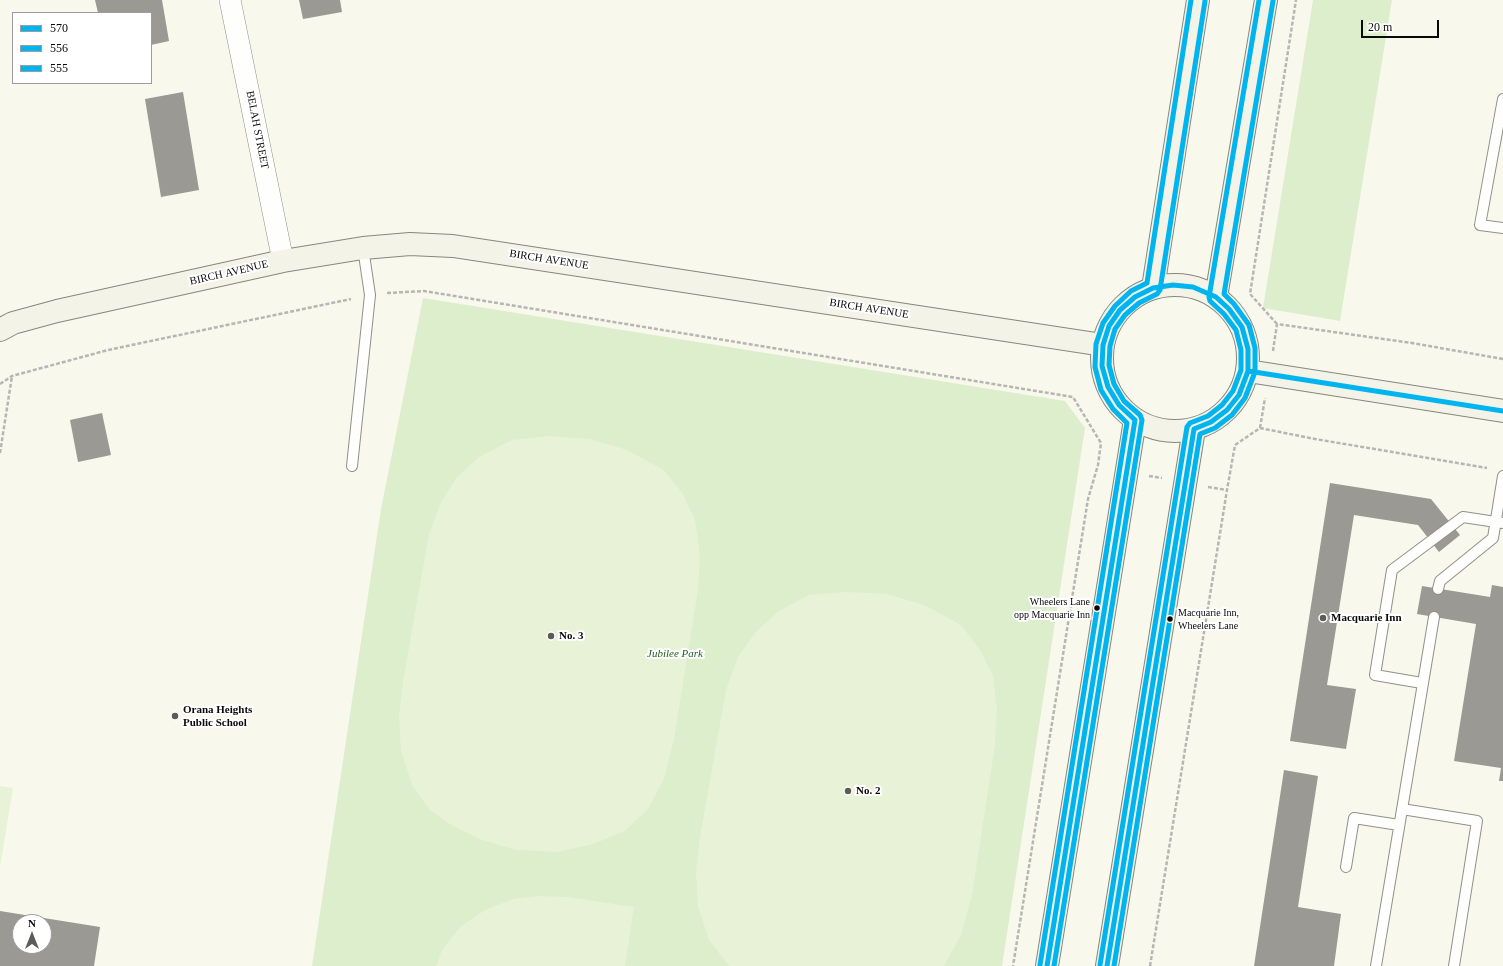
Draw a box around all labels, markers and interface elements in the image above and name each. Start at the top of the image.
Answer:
legend [12,12,152,84]
scale bar [1363,12,1441,38]
text: 20 m [1368,20,1392,34]
text: 570 [50,21,68,35]
text: 556 [50,41,68,55]
text: 555 [50,61,68,75]
street label: BELAH STREET [243,90,271,170]
street label: BIRCH AVENUE [508,247,590,273]
street label: BIRCH AVENUE [188,258,270,288]
street label: BIRCH AVENUE [828,296,910,322]
place label: Wheelers Lane opp Macquarie Inn [1014,596,1090,620]
marker: Wheelers Lane opp Macquarie Inn [1092,603,1102,613]
place label: Macquarie Inn, Wheelers Lane [1178,607,1239,630]
place label: Macquarie Inn [1331,611,1402,625]
marker: Macquarie Inn [1318,613,1328,623]
marker: Macquarie Inn, Wheelers Lane [1165,614,1175,624]
place label: No. 3 [559,629,583,643]
marker: No. 3 [546,631,556,641]
park label: Jubilee Park [647,647,703,661]
place label: Orana Heights Public School [183,703,252,729]
marker: Orana Heights Public School [170,711,180,721]
place label: No. 2 [856,784,880,798]
marker: No. 2 [843,786,853,796]
north arrow [12,914,52,954]
text: N [28,917,36,929]

